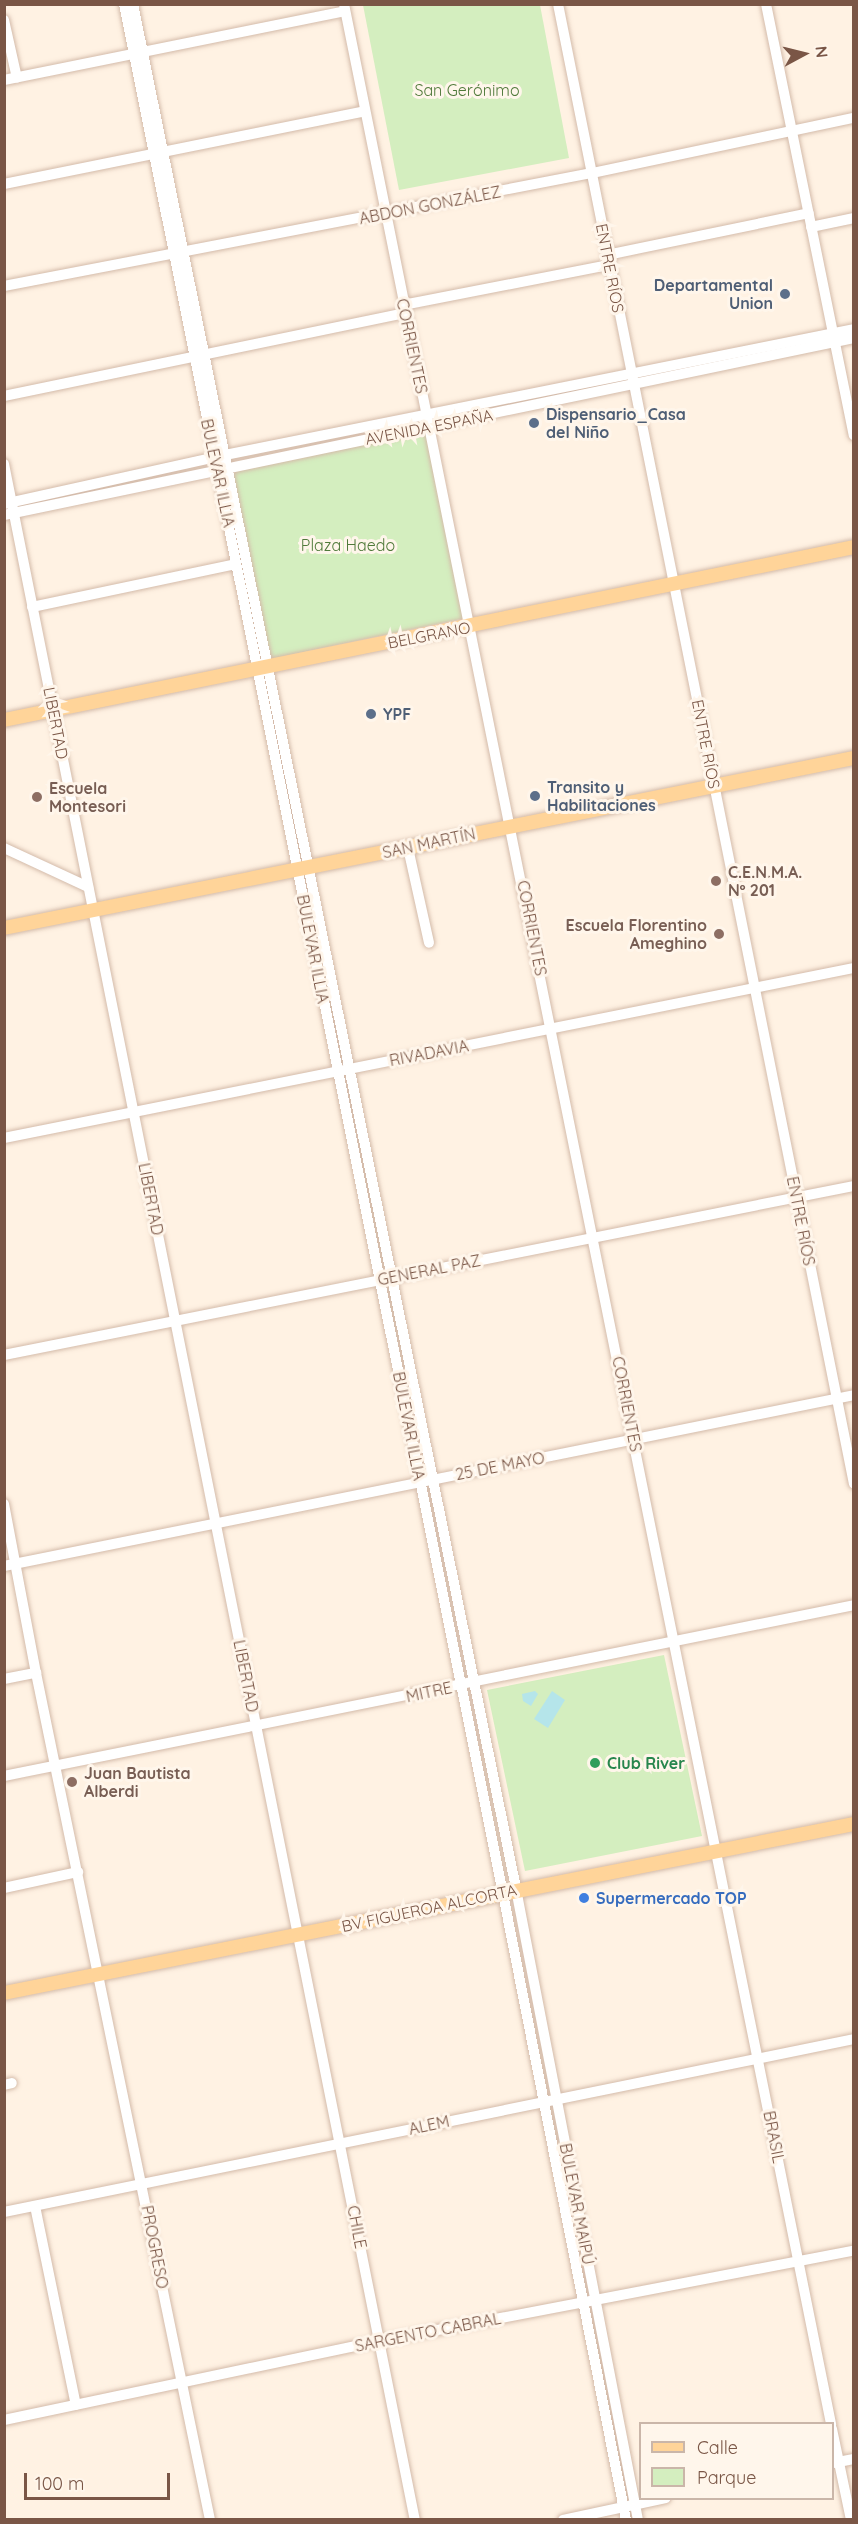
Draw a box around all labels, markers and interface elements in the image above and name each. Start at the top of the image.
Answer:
north arrow [774,24,834,84]
text: N [811,45,833,59]
park label: San Gerónimo [414,80,520,100]
street label: ABDON GONZÁLEZ [357,182,503,228]
street label: ENTRE RÍOS [592,222,628,314]
place label: Departamental Union [654,275,773,313]
marker: Departamental Union [778,287,792,301]
street label: CORRIENTES [393,297,431,395]
place label: Dispensario_Casa del Niño [546,404,686,442]
street label: AVENIDA ESPAÑA [363,405,495,449]
marker: Dispensario_Casa del Niño [527,416,541,430]
street label: BULEVAR ILLIA [197,417,239,529]
park label: Plaza Haedo [301,535,395,555]
street label: BELGRANO [386,618,472,652]
street label: LIBERTAD [40,685,72,761]
street label: ENTRE RÍOS [688,698,724,790]
place label: YPF [383,704,411,724]
marker: YPF [364,707,378,721]
place label: Transito y Habilitaciones [547,777,656,815]
place label: Escuela Montesori [49,778,126,816]
marker: Transito y Habilitaciones [528,789,542,803]
marker: Escuela Montesori [30,790,44,804]
street label: SAN MARTÍN [381,824,477,862]
place label: C.E.N.M.A. Nº 201 [728,862,802,900]
marker: C.E.N.M.A. Nº 201 [709,874,723,888]
street label: CORRIENTES [513,879,551,977]
street label: BULEVAR ILLIA [293,893,333,1005]
place label: Escuela Florentino Ameghino [566,915,707,953]
marker: Escuela Florentino Ameghino [712,927,726,941]
street label: RIVADAVIA [388,1036,470,1070]
street label: LIBERTAD [135,1161,167,1237]
street label: ENTRE RÍOS [783,1175,819,1267]
street label: GENERAL PAZ [376,1251,482,1289]
street label: CORRIENTES [608,1355,646,1453]
street label: BULEVAR ILLIA [389,1370,429,1482]
street label: 25 DE MAYO [454,1448,546,1484]
street label: LIBERTAD [230,1638,262,1714]
street label: MITRE [404,1678,454,1706]
place label: Club River [607,1753,685,1773]
marker: Club River [588,1756,602,1770]
place label: Juan Bautista Alberdi [84,1763,191,1801]
marker: Juan Bautista Alberdi [65,1775,79,1789]
street label: BV FIGUEROA ALCORTA [340,1880,518,1936]
place label: Supermercado TOP [596,1888,747,1908]
marker: Supermercado TOP [577,1891,591,1905]
street label: BRASIL [760,2109,788,2165]
street label: ALEM [407,2111,451,2139]
street label: BULEVAR MAIPÚ [556,2142,598,2266]
street label: PROGRESO [138,2204,172,2290]
street label: CHILE [343,2204,371,2250]
street label: SARGENTO CABRAL [353,2308,503,2356]
legend [639,2422,834,2500]
text: Calle [697,2436,738,2459]
scale bar [27,2461,172,2499]
text: Parque [697,2466,756,2489]
text: 100 m [35,2472,84,2495]

